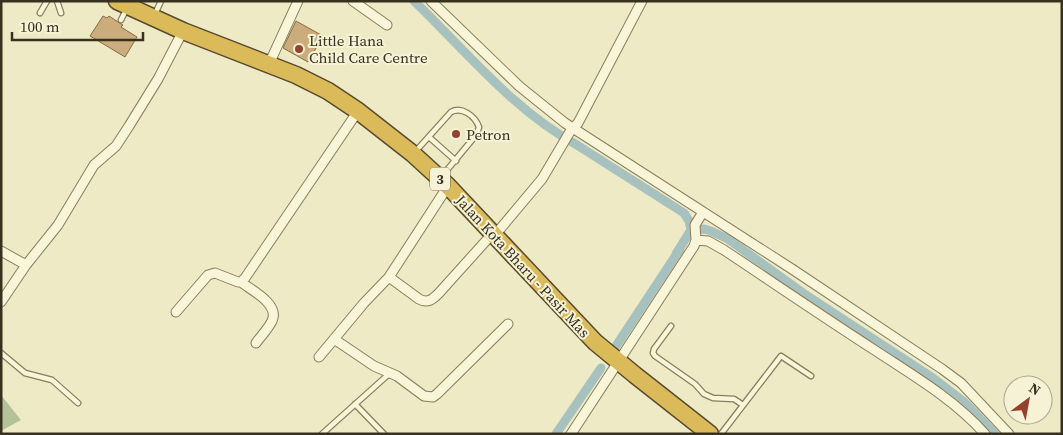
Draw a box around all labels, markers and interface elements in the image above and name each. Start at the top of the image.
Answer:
scale bar [12,10,144,42]
text: 100 m [20,16,60,37]
place label: Little Hana Child Care Centre [309,30,428,68]
marker: Little Hana Child Care Centre [293,43,305,55]
place label: Petron [466,124,511,145]
marker: Petron [450,128,462,140]
road number: 3 [430,168,450,190]
street label: Jalan Kota Bharu - Pasir Mas [450,189,595,342]
north arrow [1003,375,1053,425]
text: N [1025,378,1045,400]

